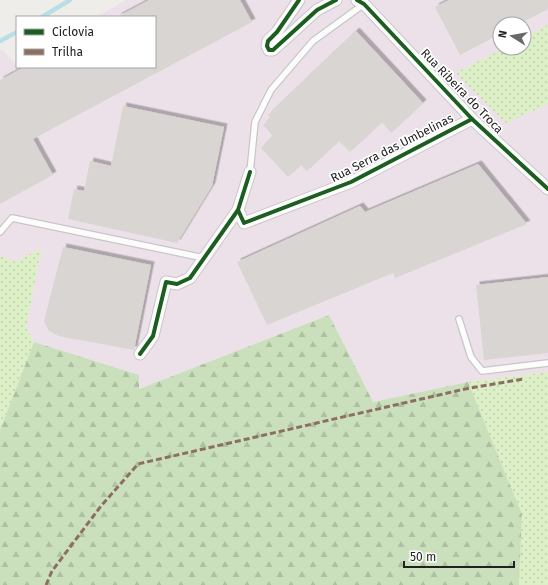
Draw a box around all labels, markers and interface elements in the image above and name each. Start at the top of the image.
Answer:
legend [16,16,156,68]
north arrow [492,16,532,56]
text: Ciclovia [52,25,94,39]
text: N [496,29,510,39]
text: Trilha [52,45,83,59]
street label: Rua Ribeira do Troca [418,46,506,136]
street label: Rua Serra das Umbelinas [328,111,456,185]
scale bar [404,543,514,569]
text: 50 m [410,550,436,564]

